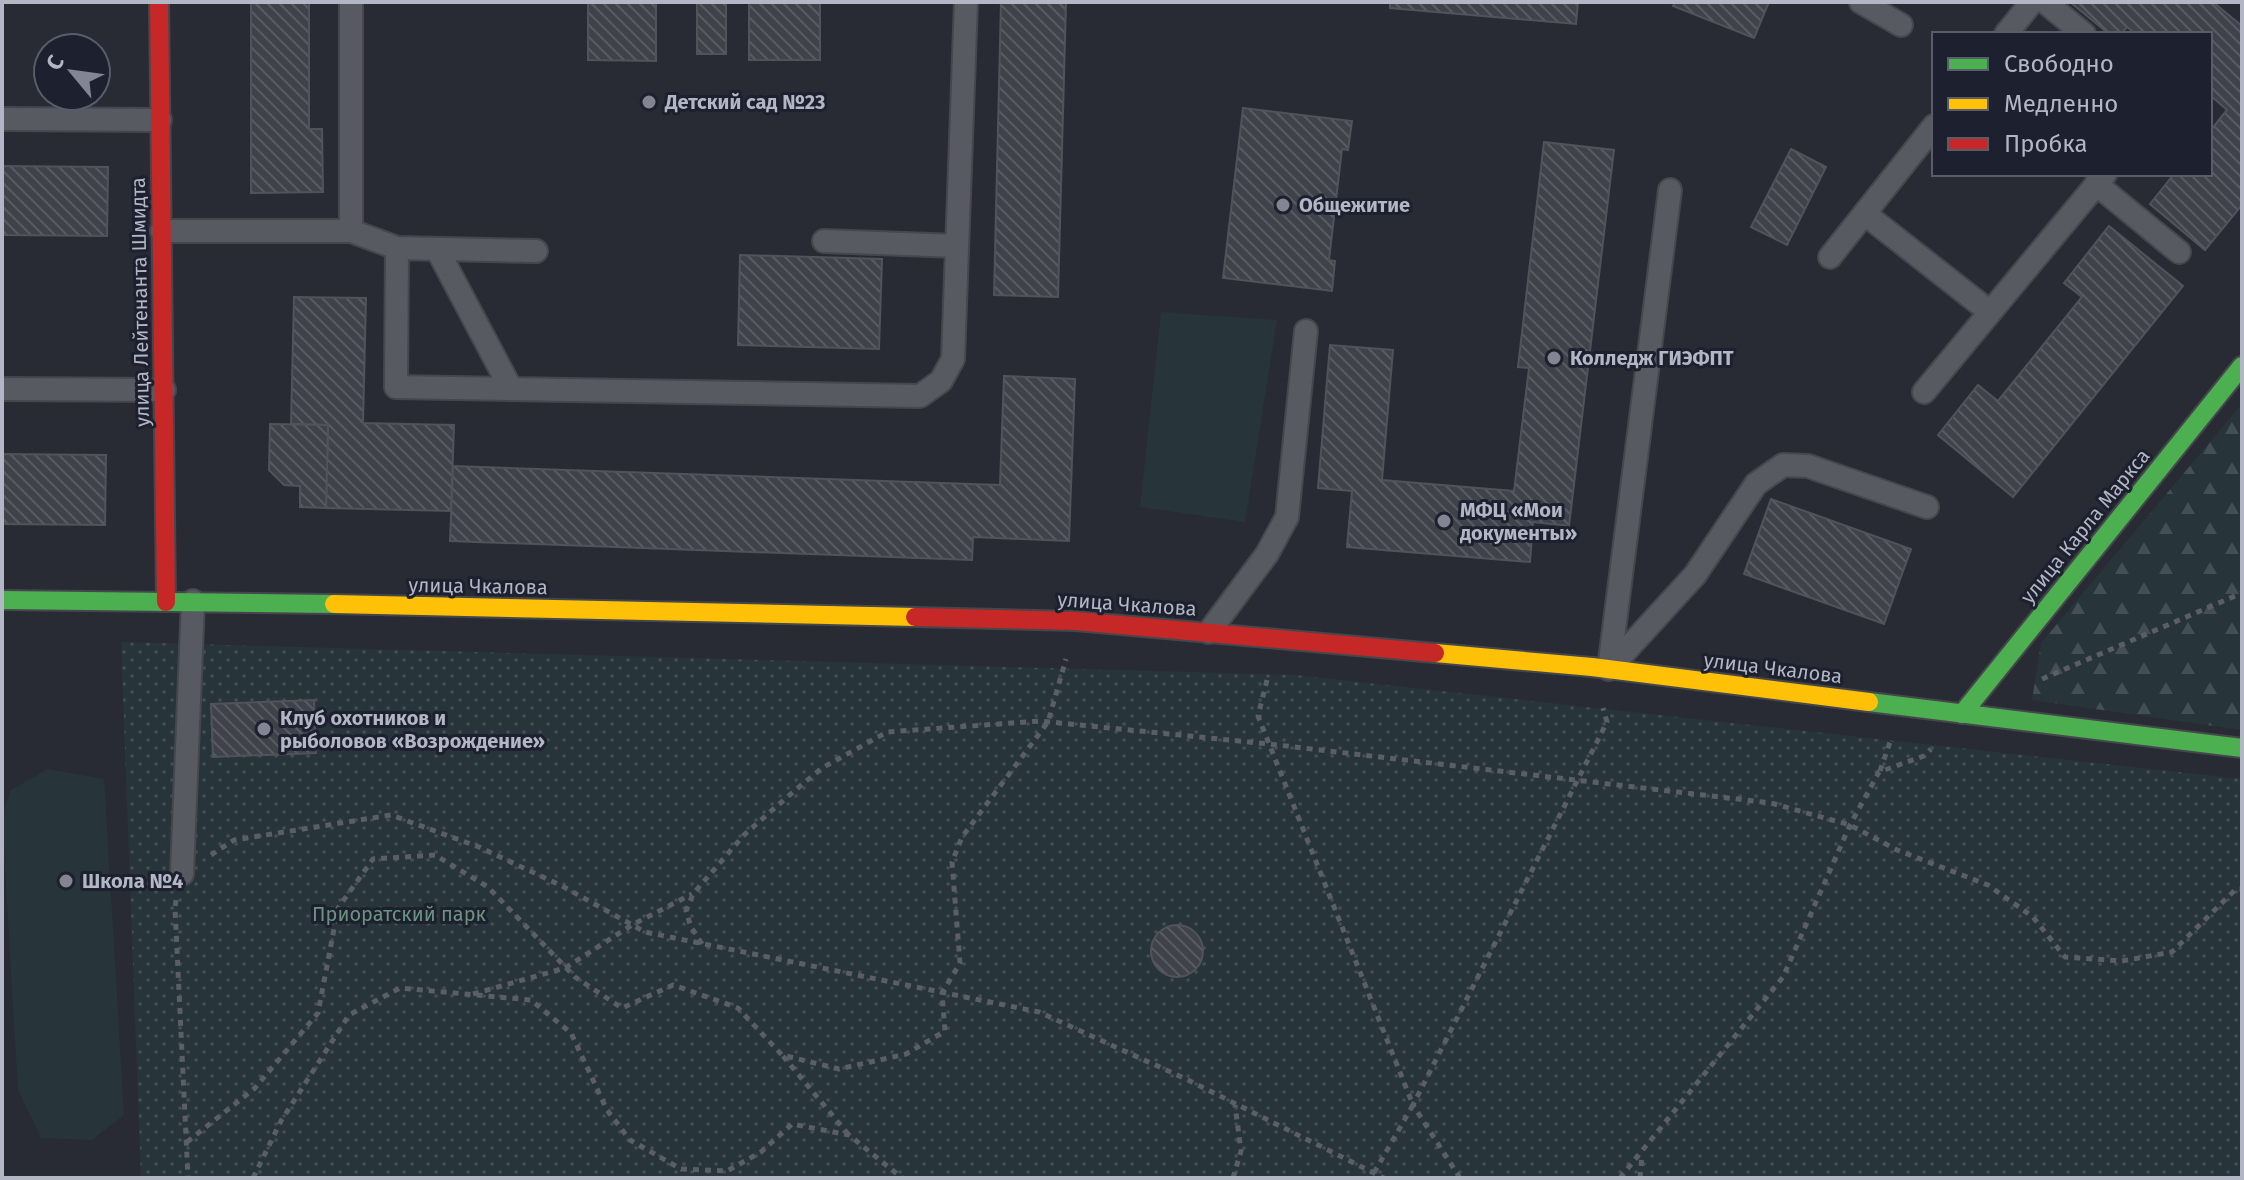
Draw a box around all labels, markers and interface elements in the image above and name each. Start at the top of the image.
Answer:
north arrow [32,32,112,112]
legend [1932,32,2212,176]
text: С [40,50,70,75]
text: Свободно [2004,50,2114,78]
place label: Детский сад №23 [664,90,825,114]
text: Медленно [2004,90,2118,118]
marker: Детский сад №23 [640,93,658,111]
text: Пробка [2004,130,2088,158]
street label: улица Лейтенанта Шмидта [126,177,154,427]
place label: Общежитие [1299,193,1410,217]
marker: Общежитие [1274,196,1292,214]
place label: Колледж ГИЭФПТ [1570,346,1734,370]
marker: Колледж ГИЭФПТ [1545,349,1563,367]
street label: улица Карла Маркса [2015,444,2155,608]
place label: МФЦ «Мои документы» [1460,498,1577,545]
marker: МФЦ «Мои документы» [1435,512,1453,530]
street label: улица Чкалова [408,573,548,599]
street label: улица Чкалова [1057,587,1197,621]
street label: улица Чкалова [1702,648,1844,688]
place label: Клуб охотников и рыболовов «Возрождение» [280,706,545,753]
marker: Клуб охотников и рыболовов «Возрождение» [255,720,273,738]
place label: Школа №4 [82,869,183,893]
marker: Школа №4 [57,872,75,890]
park label: Приоратский парк [312,902,487,926]

